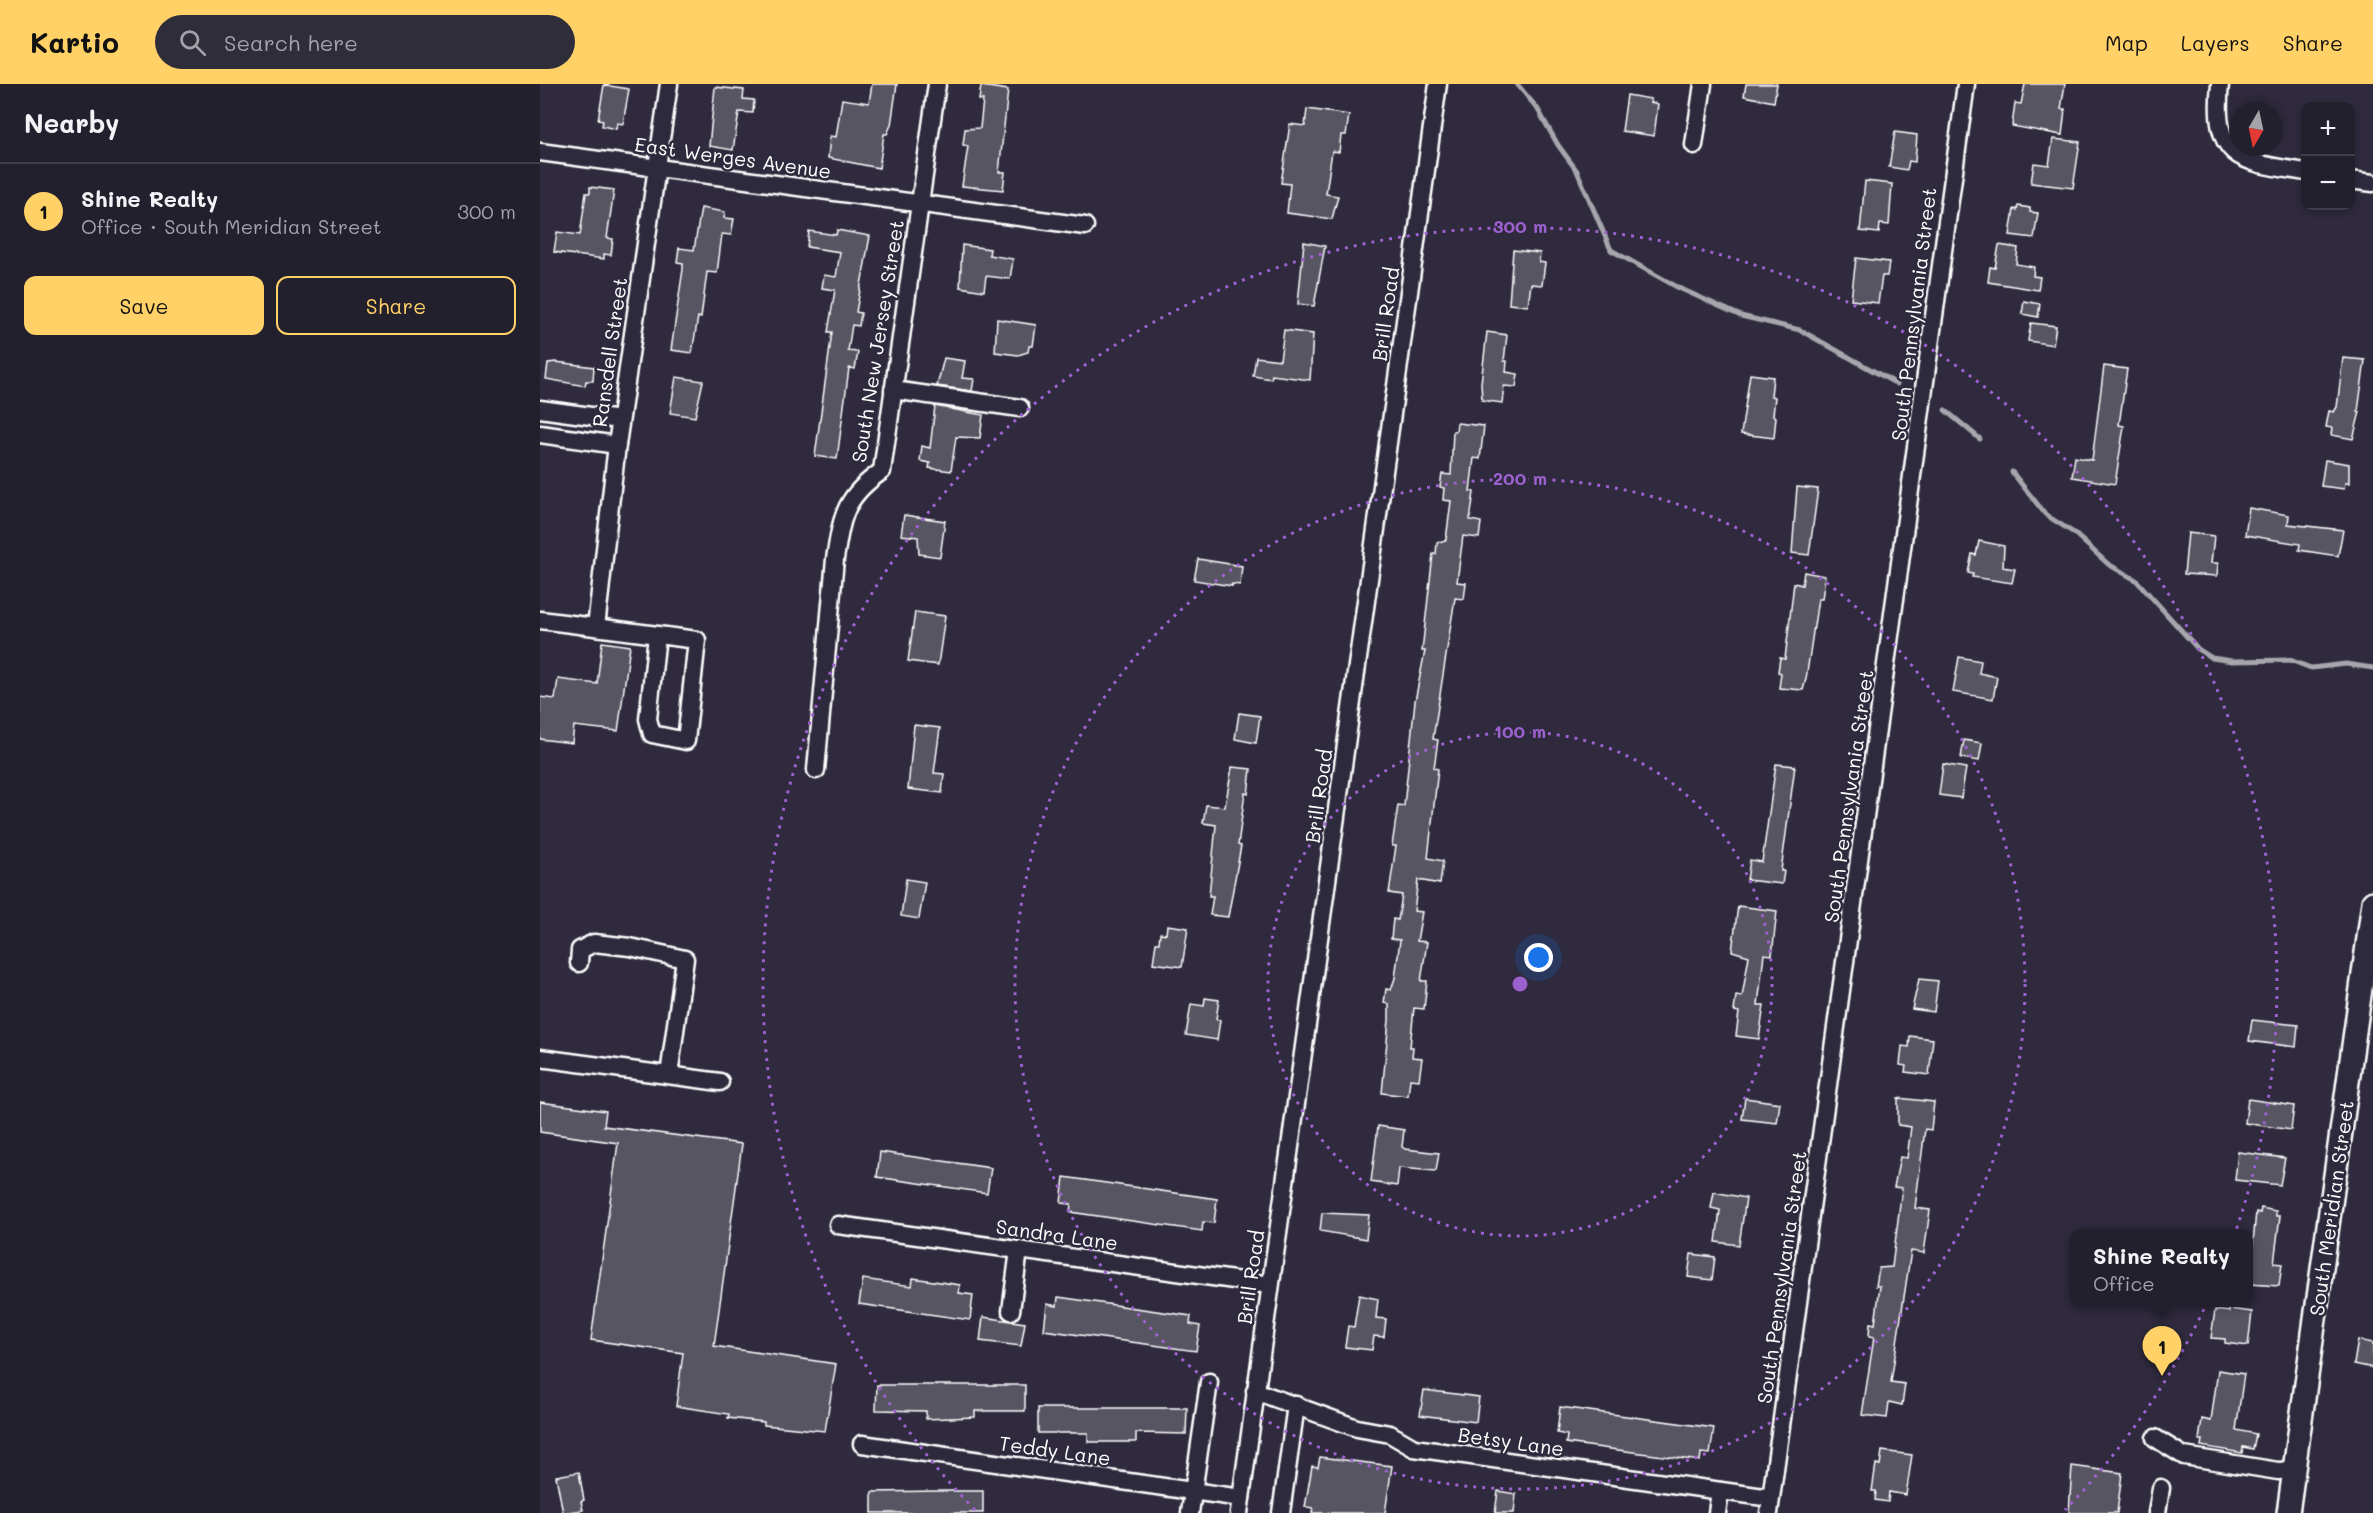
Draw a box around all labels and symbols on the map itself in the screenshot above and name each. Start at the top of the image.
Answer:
north arrow [2229,102,2283,156]
street label: East Werges Avenue [633,130,833,184]
street label: South Pennsylvania Street [1885,186,1941,442]
text: 300 m [1493,214,1547,238]
street label: South New Jersey Street [845,218,909,464]
street label: Brill Road [1366,265,1404,363]
street label: Ransdell Street [586,275,632,429]
text: 200 m [1493,466,1547,490]
street label: South Pennsylvania Street [1817,668,1879,924]
text: 100 m [1494,719,1546,743]
street label: Brill Road [1299,747,1337,845]
your location [1524,943,1553,972]
centre of rings [1510,974,1530,994]
street label: South Meridian Street [2303,1099,2359,1317]
street label: South Pennsylvania Street [1750,1149,1812,1405]
street label: Sandra Lane [994,1213,1120,1255]
street label: Brill Road [1231,1228,1269,1326]
pin: 1 [2142,1326,2182,1376]
street label: Betsy Lane [1456,1421,1566,1461]
street label: Teddy Lane [998,1429,1112,1471]

